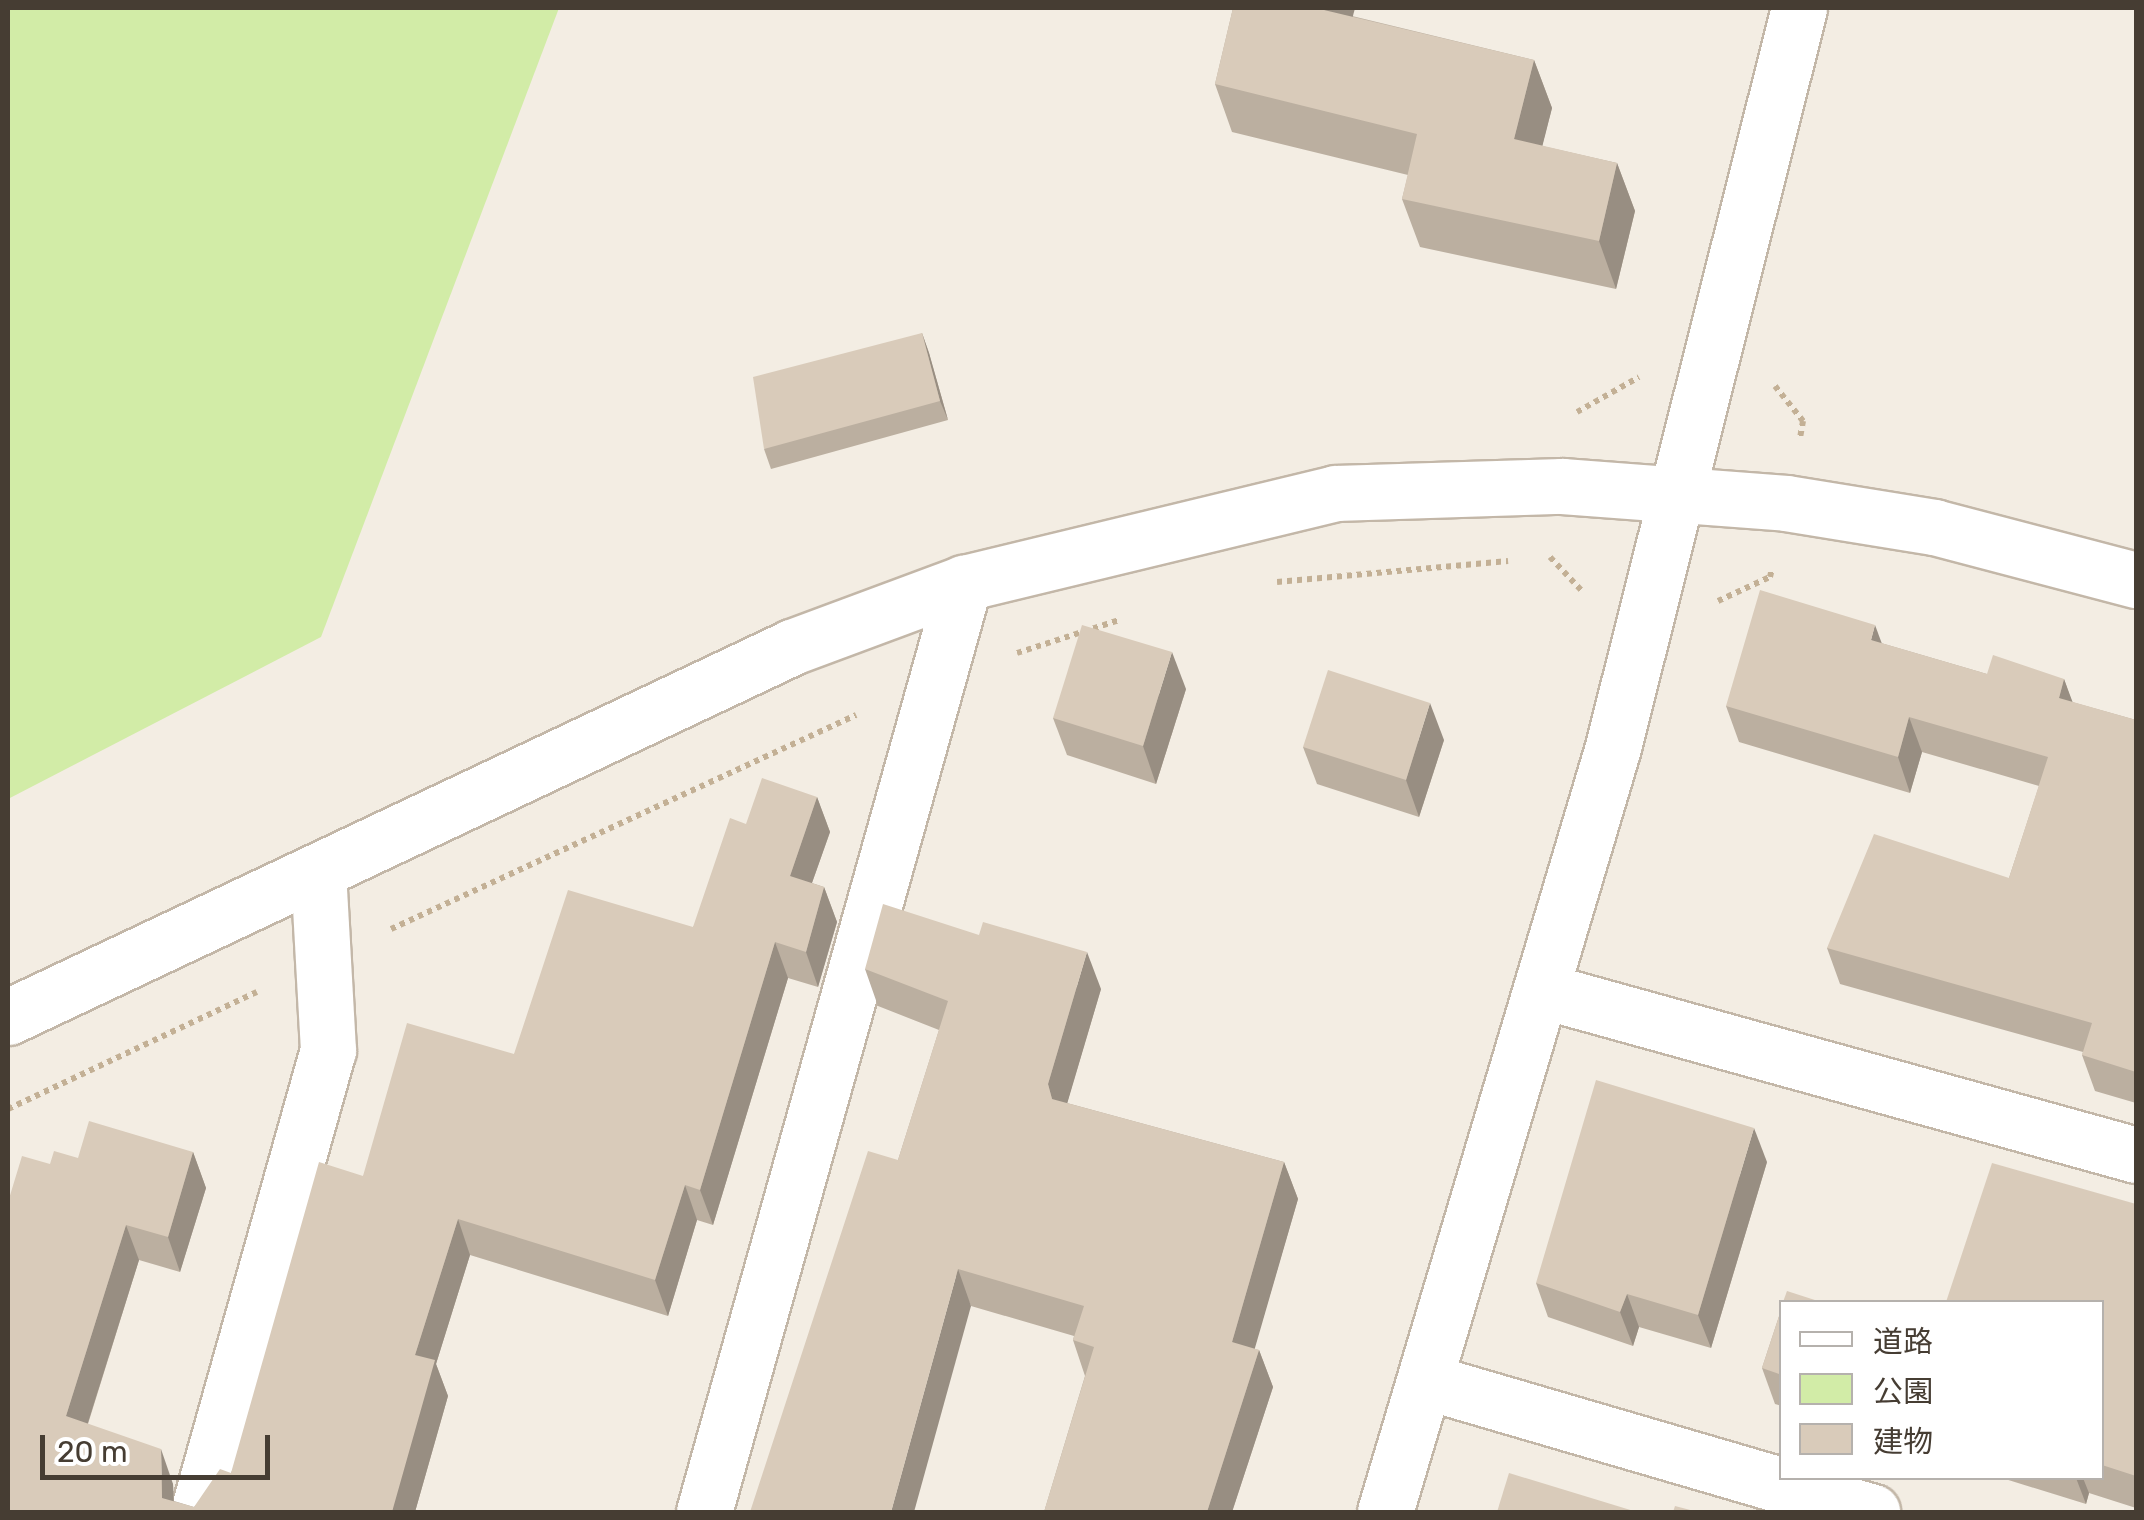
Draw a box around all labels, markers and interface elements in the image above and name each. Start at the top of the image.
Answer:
legend [1779,1300,2104,1480]
text: 道路 [1873,1324,1933,1360]
text: 公園 [1873,1374,1933,1410]
scale bar [45,1415,275,1477]
text: 建物 [1873,1424,1933,1460]
text: 20 m [57,1434,128,1470]

